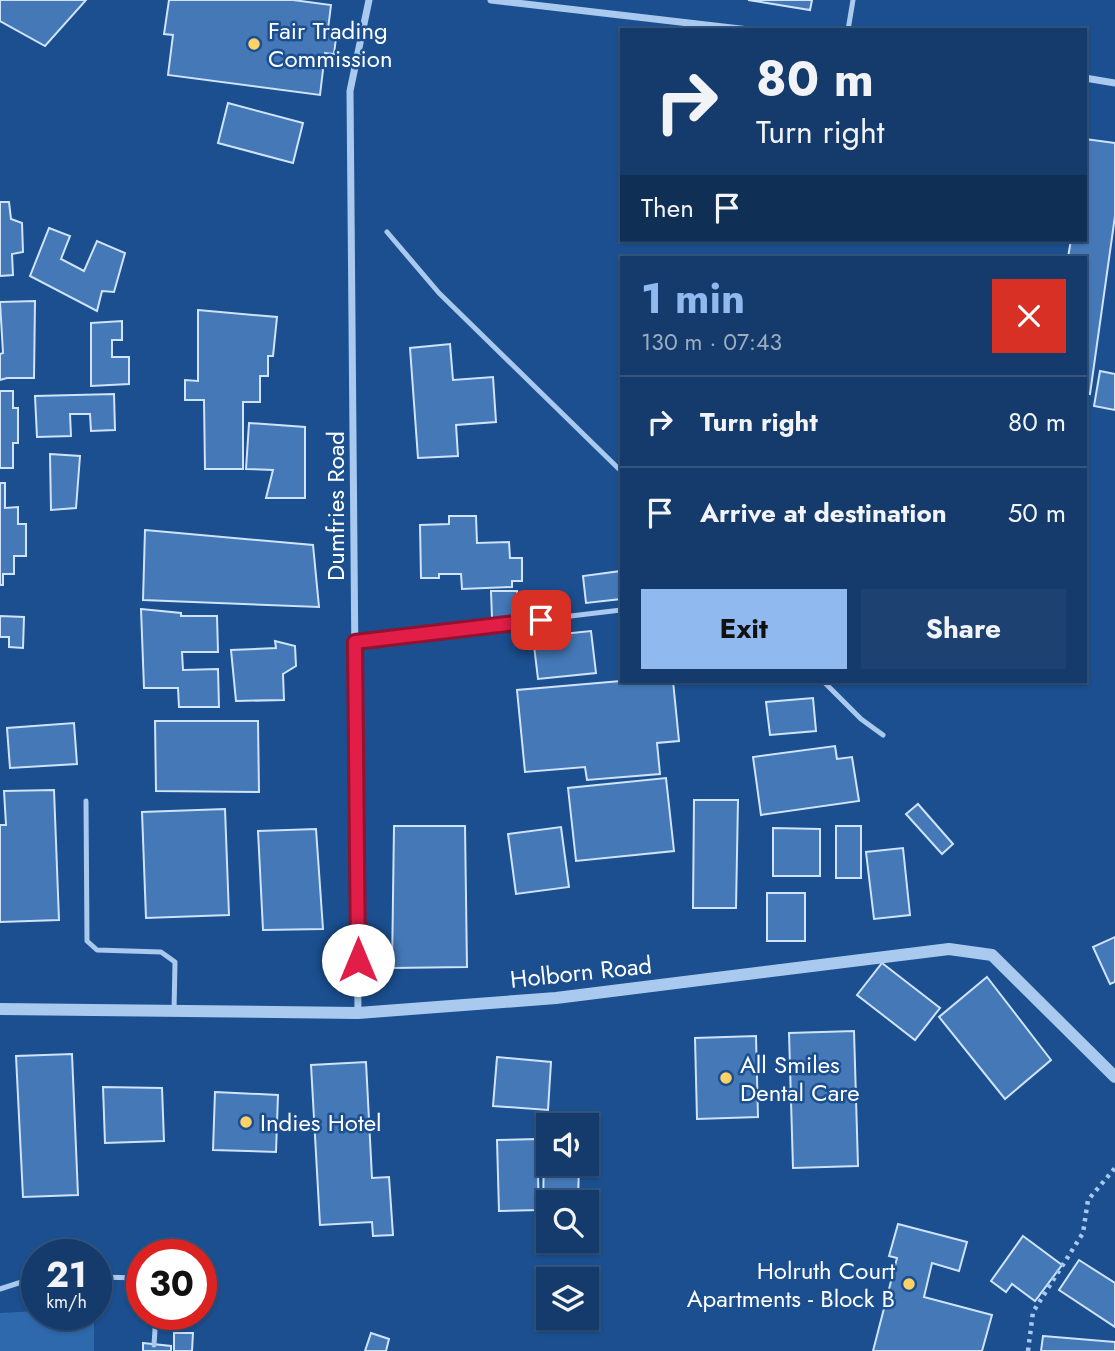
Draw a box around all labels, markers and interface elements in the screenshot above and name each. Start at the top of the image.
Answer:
place label: Fair Trading Commission [268,13,393,76]
marker: Fair Trading Commission [246,36,262,52]
text: 80 m [756,44,874,114]
icon: right [641,56,732,147]
text: Turn right [756,109,885,155]
text: Then [641,189,694,227]
icon: arrive [708,189,746,227]
text: 1 min [641,268,745,329]
button: close [992,279,1066,353]
text: 130 m · 07:43 [641,325,782,359]
icon: right [641,403,679,441]
text: Turn right [700,403,818,441]
text: 80 m [1008,403,1066,441]
street label: Dumfries Road [318,431,353,581]
icon: arrive [641,494,679,532]
text: Arrive at destination [700,494,947,532]
text: 50 m [1008,494,1066,532]
button: Exit [641,589,847,669]
button: Share [861,589,1066,669]
pin [511,590,571,650]
icon: arrive [522,601,560,639]
position arrow [321,923,395,997]
street label: Holborn Road [508,947,654,997]
place label: All Smiles Dental Care [740,1047,860,1110]
marker: All Smiles Dental Care [718,1070,734,1086]
place label: Indies Hotel [260,1105,382,1140]
map controls [536,1113,599,1330]
button: sound [536,1113,599,1176]
marker: Indies Hotel [238,1114,254,1130]
button: search [536,1190,599,1253]
speed limit sign: 30 [126,1239,217,1330]
text: 21 [46,1250,87,1300]
place label: Holruth Court Apartments - Block B [687,1253,895,1316]
button: layers [536,1267,599,1330]
marker: Holruth Court Apartments - Block B [901,1276,917,1292]
text: km/h [46,1289,87,1315]

